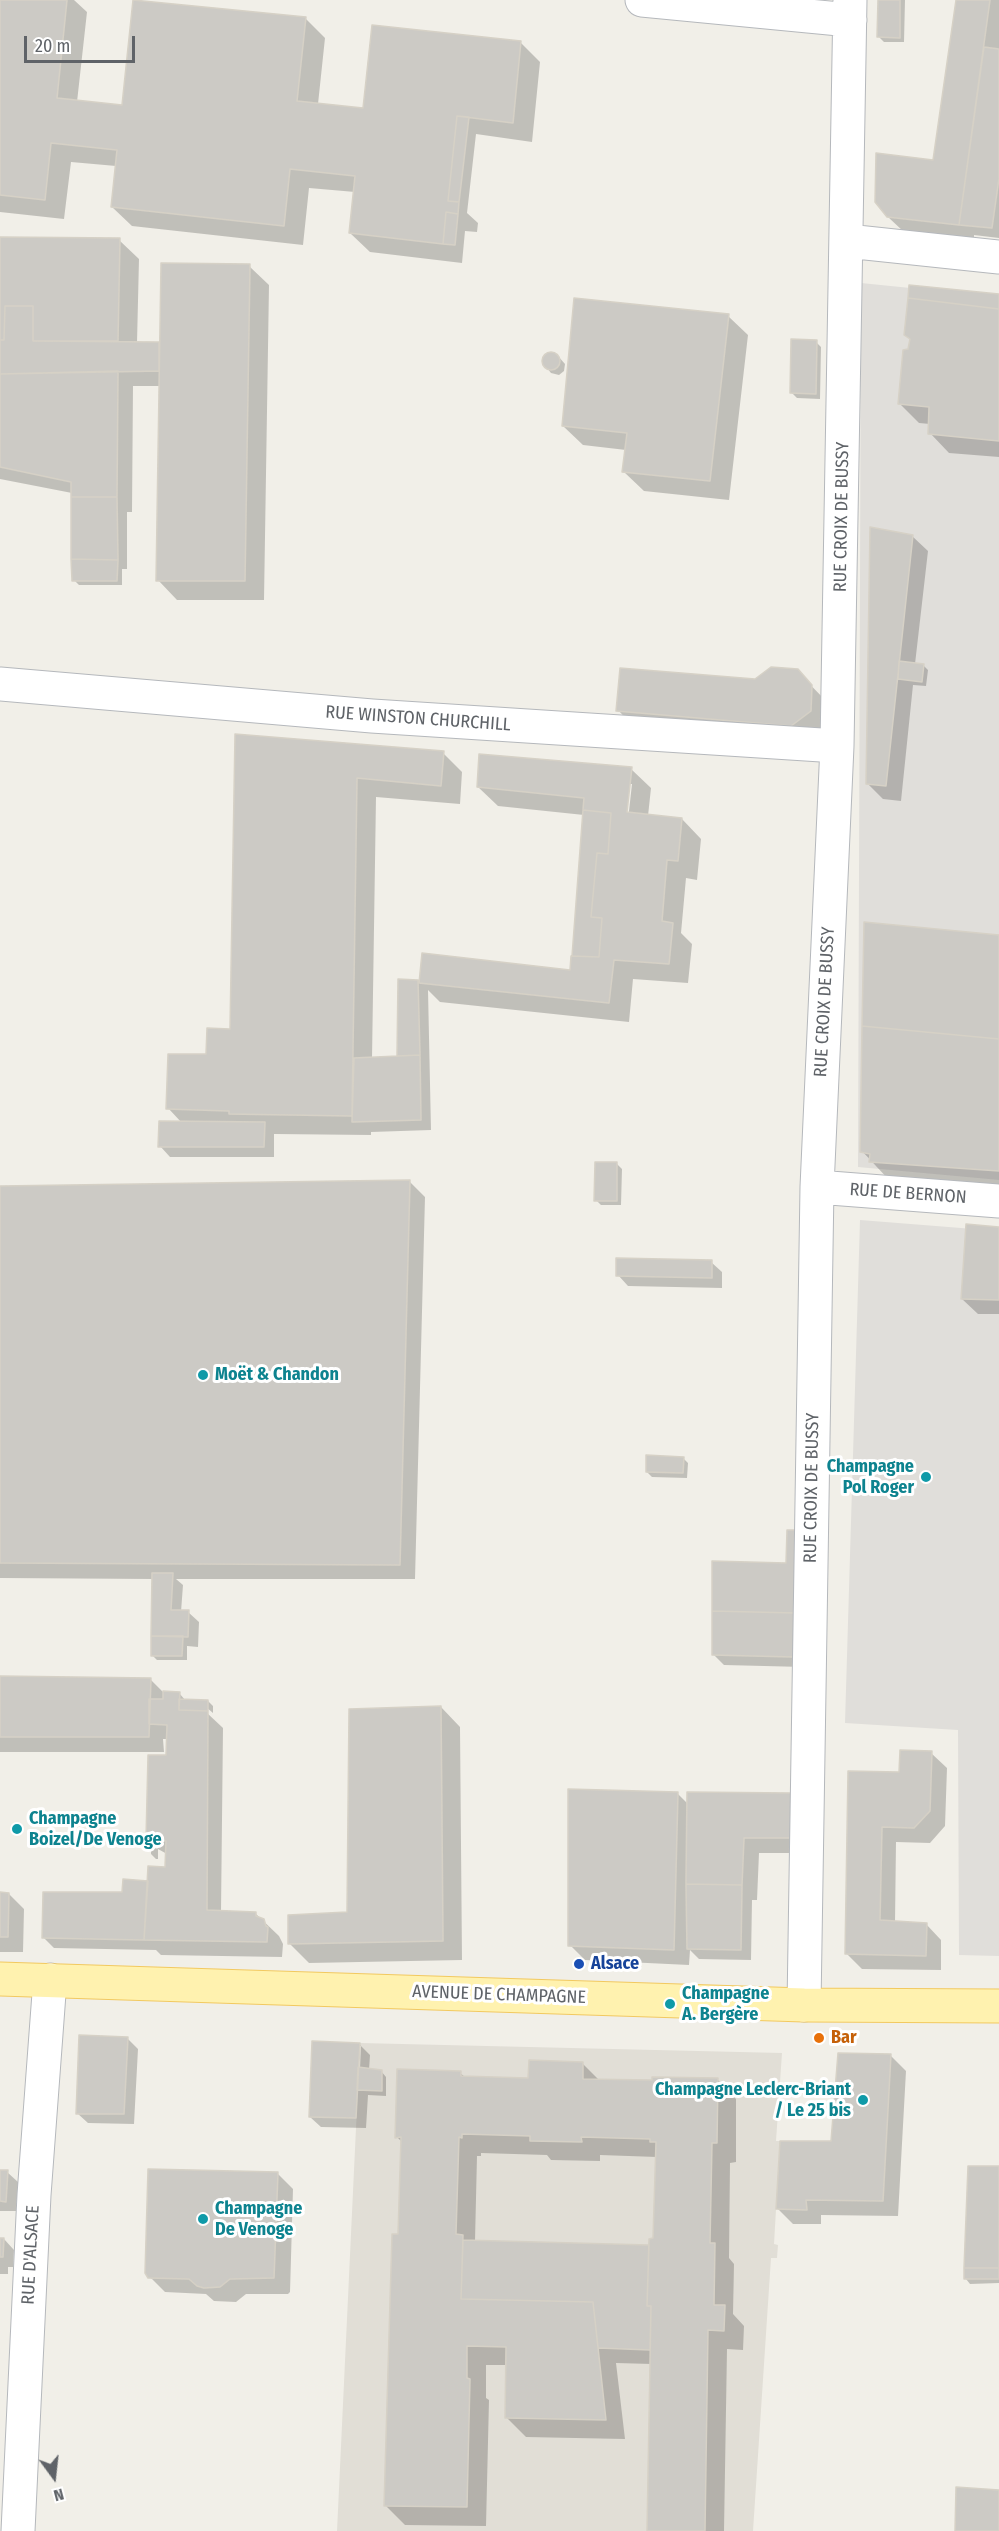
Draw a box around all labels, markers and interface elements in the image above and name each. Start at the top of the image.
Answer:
scale bar [27,24,138,62]
text: 20 m [35,35,70,57]
street label: RUE CROIX DE BUSSY [830,442,854,592]
street label: RUE WINSTON CHURCHILL [325,702,511,736]
street label: RUE CROIX DE BUSSY [810,926,840,1078]
street label: RUE DE BERNON [849,1179,967,1209]
place label: Moёt & Chandon [215,1364,339,1386]
marker: Moёt & Chandon [196,1368,210,1382]
street label: RUE CROIX DE BUSSY [800,1413,824,1563]
place label: Champagne Pol Roger [827,1456,914,1498]
marker: Champagne Pol Roger [919,1470,933,1484]
place label: Champagne Boizel/De Venoge [29,1808,162,1850]
marker: Champagne Boizel/De Venoge [10,1822,24,1836]
place label: Alsace [591,1953,639,1975]
marker: Alsace [572,1957,586,1971]
street label: AVENUE DE CHAMPAGNE [412,1981,586,2009]
place label: Champagne A. Bergère [682,1983,769,2026]
marker: Champagne A. Bergère [663,1997,677,2011]
place label: Bar [831,2027,857,2049]
marker: Bar [812,2031,826,2045]
place label: Champagne Leclerc-Briant / Le 25 bis [655,2079,851,2122]
marker: Champagne Leclerc-Briant / Le 25 bis [856,2093,870,2107]
place label: Champagne De Venoge [215,2198,302,2240]
street label: RUE D'ALSACE [18,2205,44,2305]
marker: Champagne De Venoge [196,2212,210,2226]
north arrow [24,2447,84,2507]
text: N [52,2484,66,2505]

